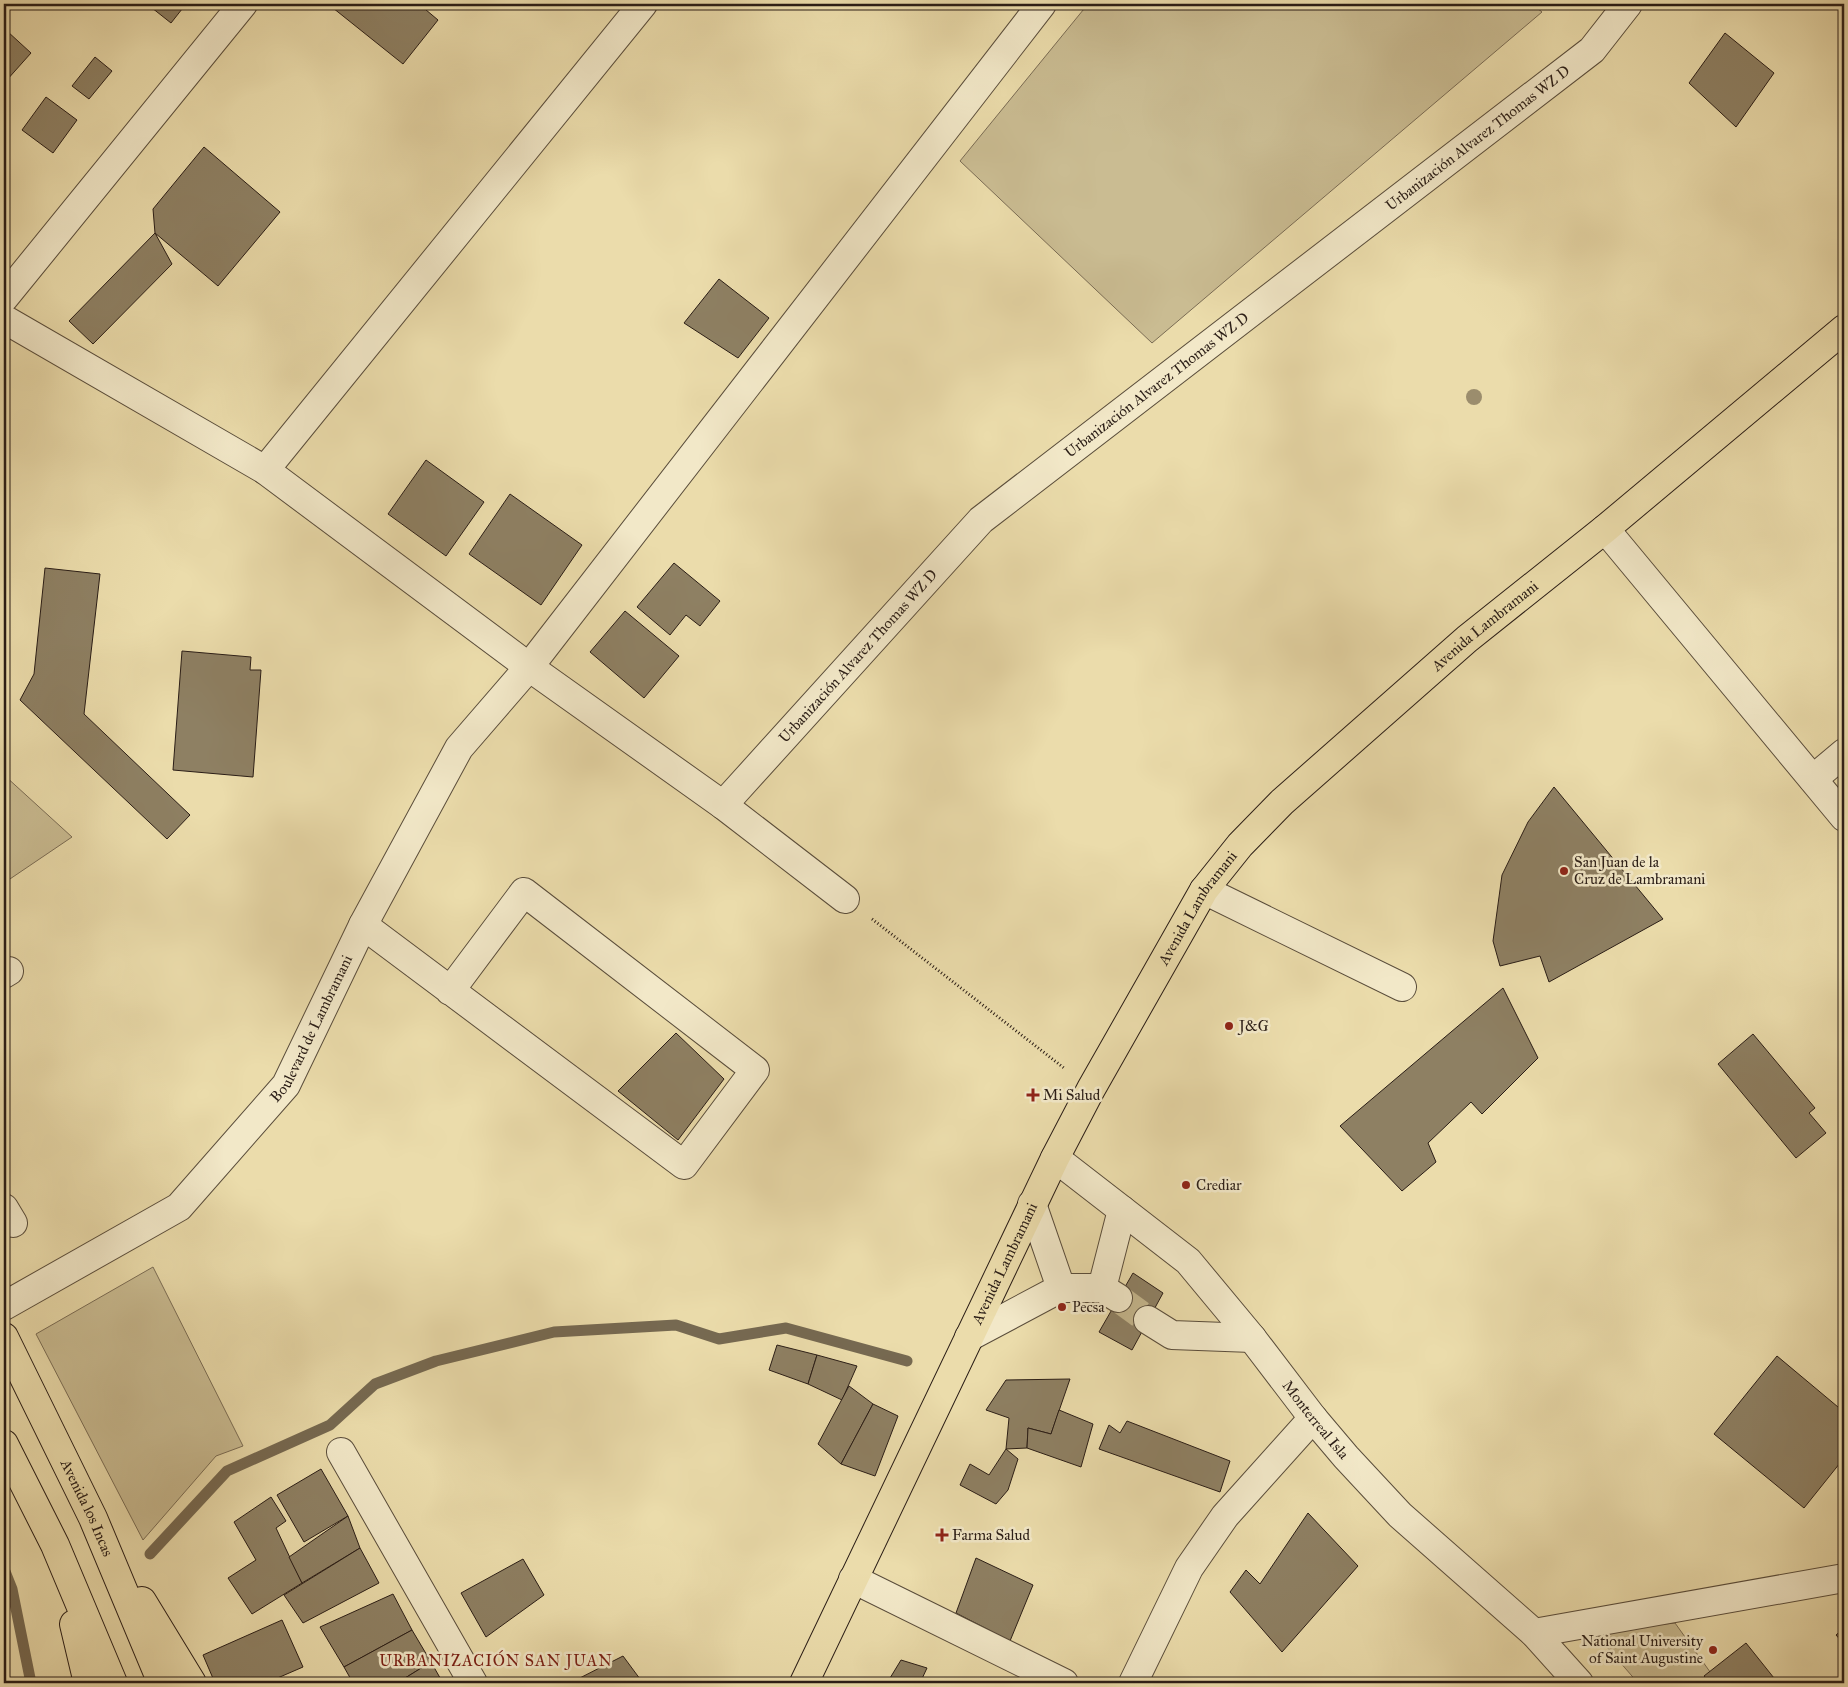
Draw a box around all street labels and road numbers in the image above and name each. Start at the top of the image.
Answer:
street label: Urbanización Alvarez Thomas WZ D [1382,61,1574,215]
street label: Urbanización Alvarez Thomas WZ D [1061,308,1252,461]
street label: Urbanización Alvarez Thomas WZ D [775,565,941,746]
street label: Avenida Lambramani [1427,577,1542,676]
street label: Avenida Lambramani [1154,847,1241,969]
street label: Boulevard de Lambramani [266,952,356,1106]
street label: Avenida Lambramani [967,1200,1041,1328]
street label: Monterreal Isla [1279,1377,1353,1463]
street label: Avenida los Incas [56,1455,117,1559]

